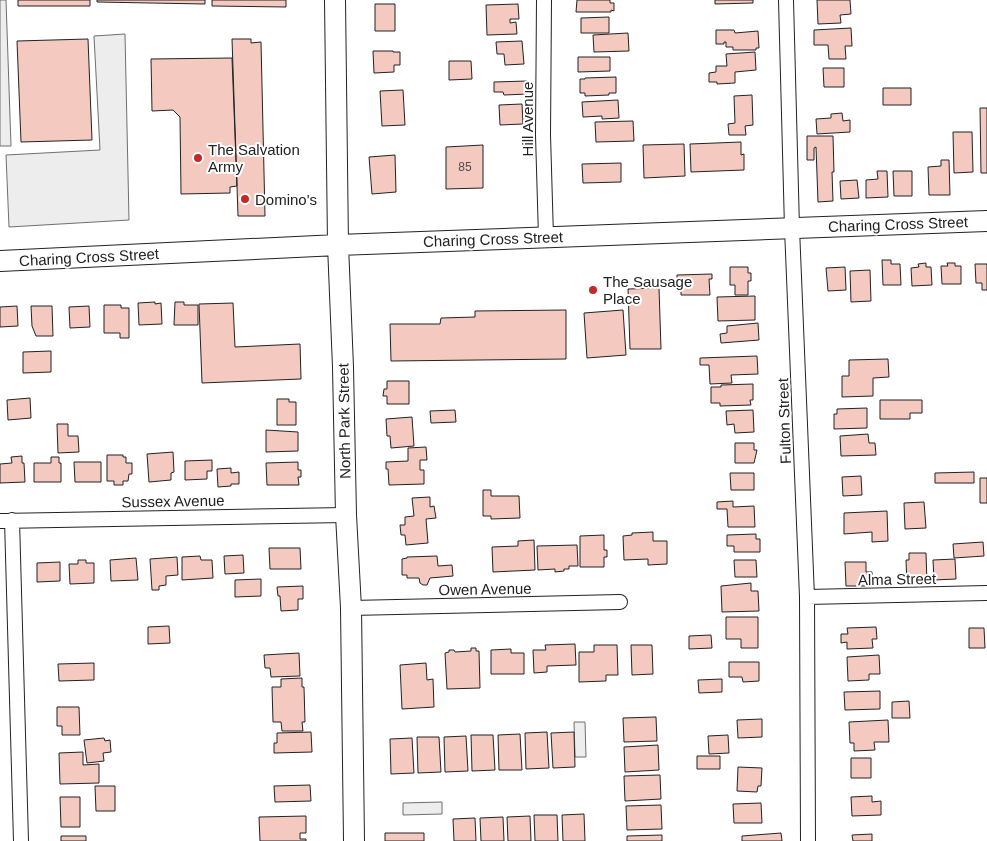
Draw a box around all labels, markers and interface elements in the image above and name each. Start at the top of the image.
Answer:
street label: Hill Avenue [519,82,536,156]
place label: The Salvation Army [208,141,300,175]
marker: The Salvation Army [192,152,204,164]
house number: 85 [458,160,472,174]
place label: Domino's [255,191,317,208]
marker: Domino's [239,193,251,205]
street label: Charing Cross Street [828,213,969,235]
street label: Charing Cross Street [423,228,564,250]
street label: Charing Cross Street [19,245,160,269]
place label: The Sausage Place [603,273,692,307]
marker: The Sausage Place [587,284,599,296]
street label: North Park Street [334,362,354,479]
street label: Fulton Street [774,377,794,464]
street label: Sussex Avenue [121,492,225,510]
street label: Alma Street [858,570,937,588]
street label: Owen Avenue [438,580,532,598]

